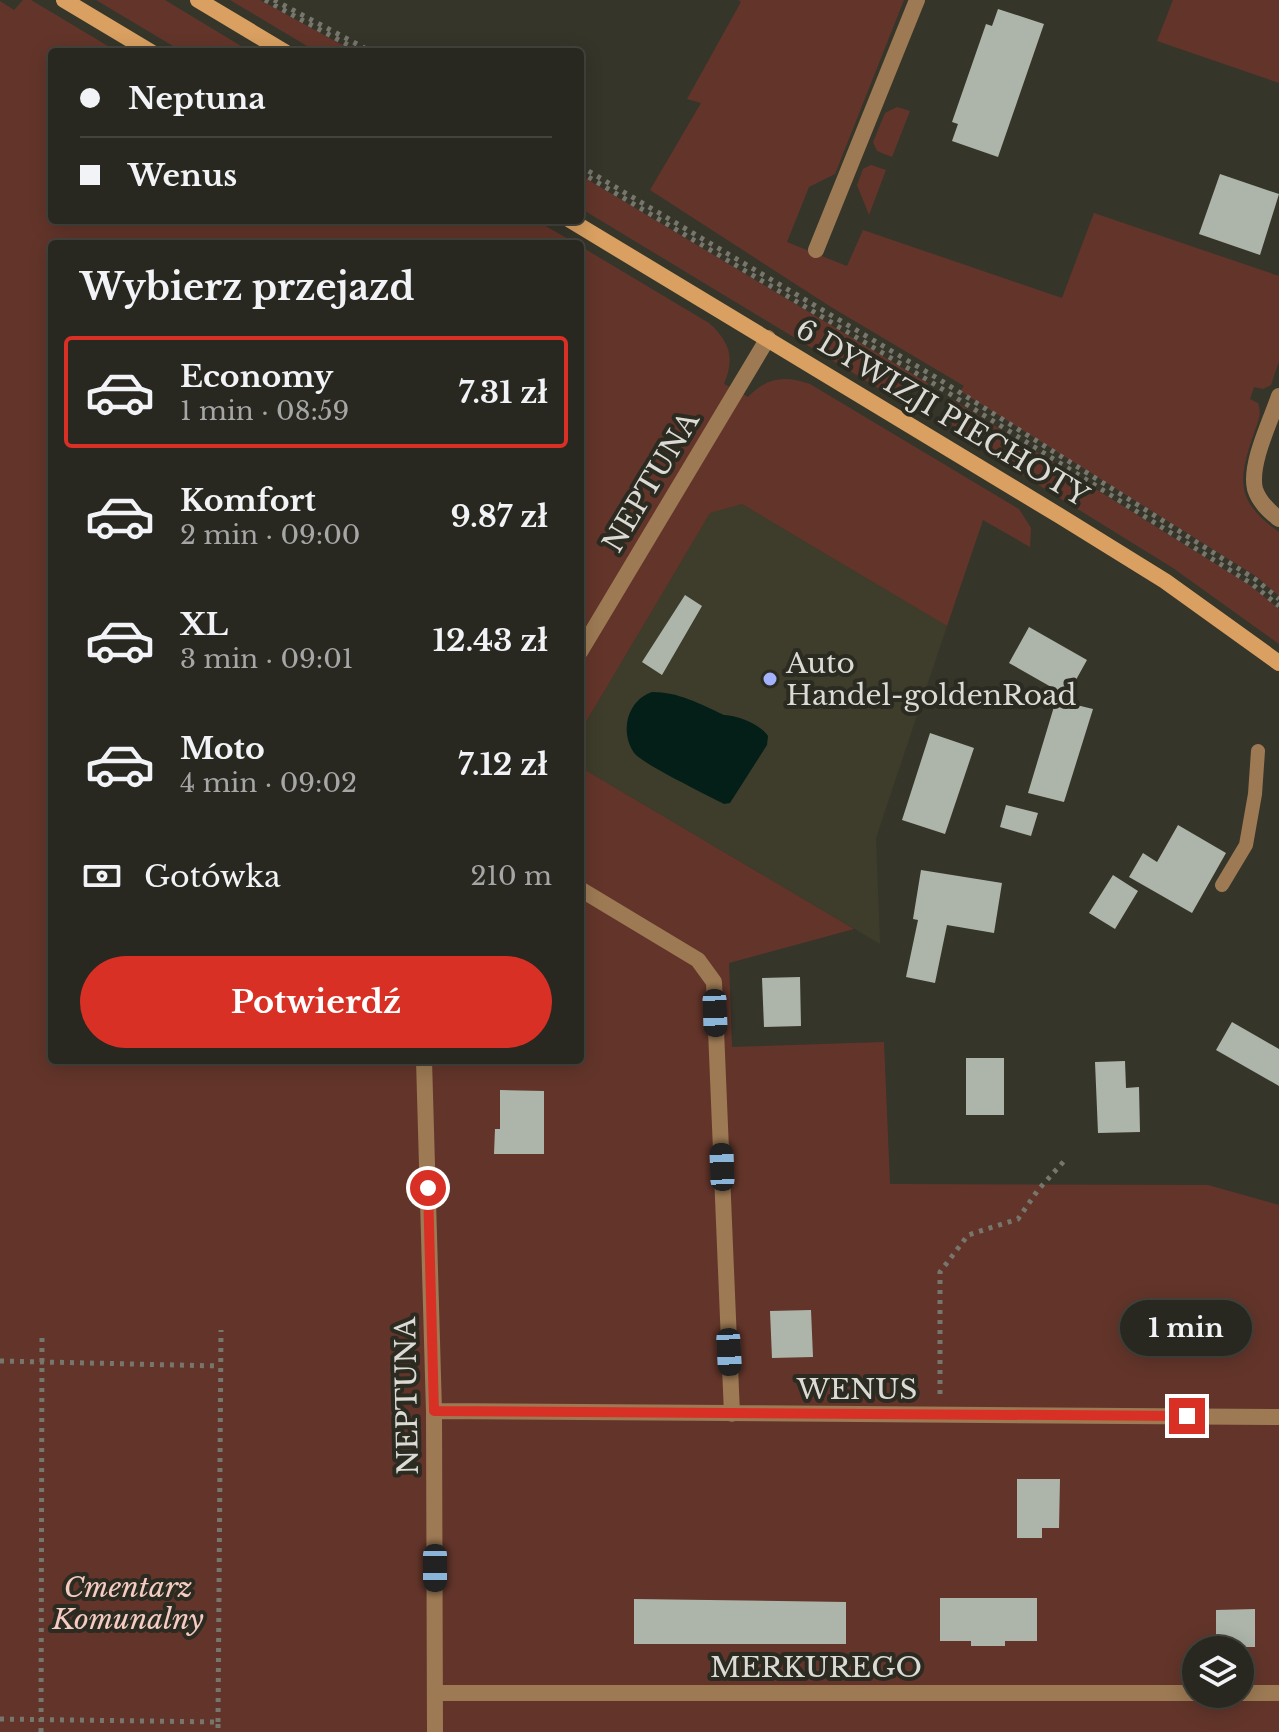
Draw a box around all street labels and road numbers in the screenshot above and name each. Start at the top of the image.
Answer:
street label: 6 DYWIZJI PIECHOTY [789,312,1095,515]
street label: NEPTUNA [595,405,707,559]
street label: NEPTUNA [388,1316,426,1475]
street label: WENUS [796,1372,917,1407]
street label: MERKUREGO [710,1650,922,1685]

